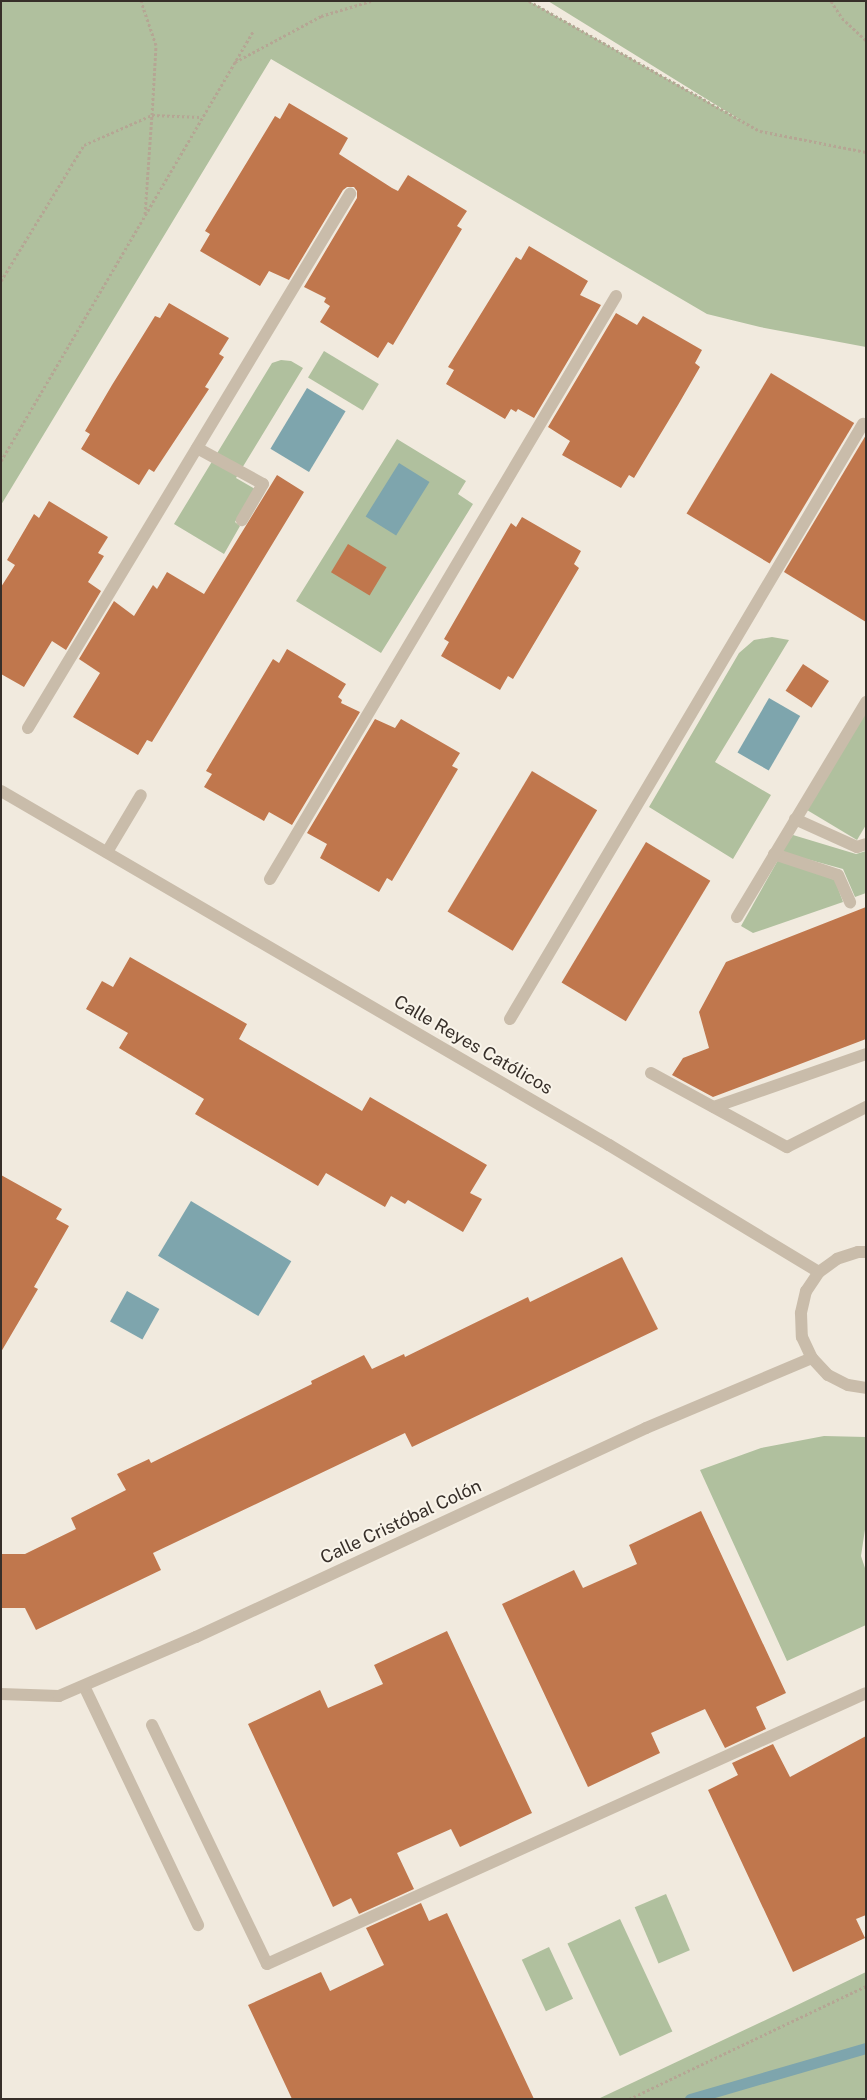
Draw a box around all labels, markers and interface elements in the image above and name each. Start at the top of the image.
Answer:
street label: Calle Reyes Católicos [390,991,556,1099]
street label: Calle Cristóbal Colón [317,1475,485,1569]

